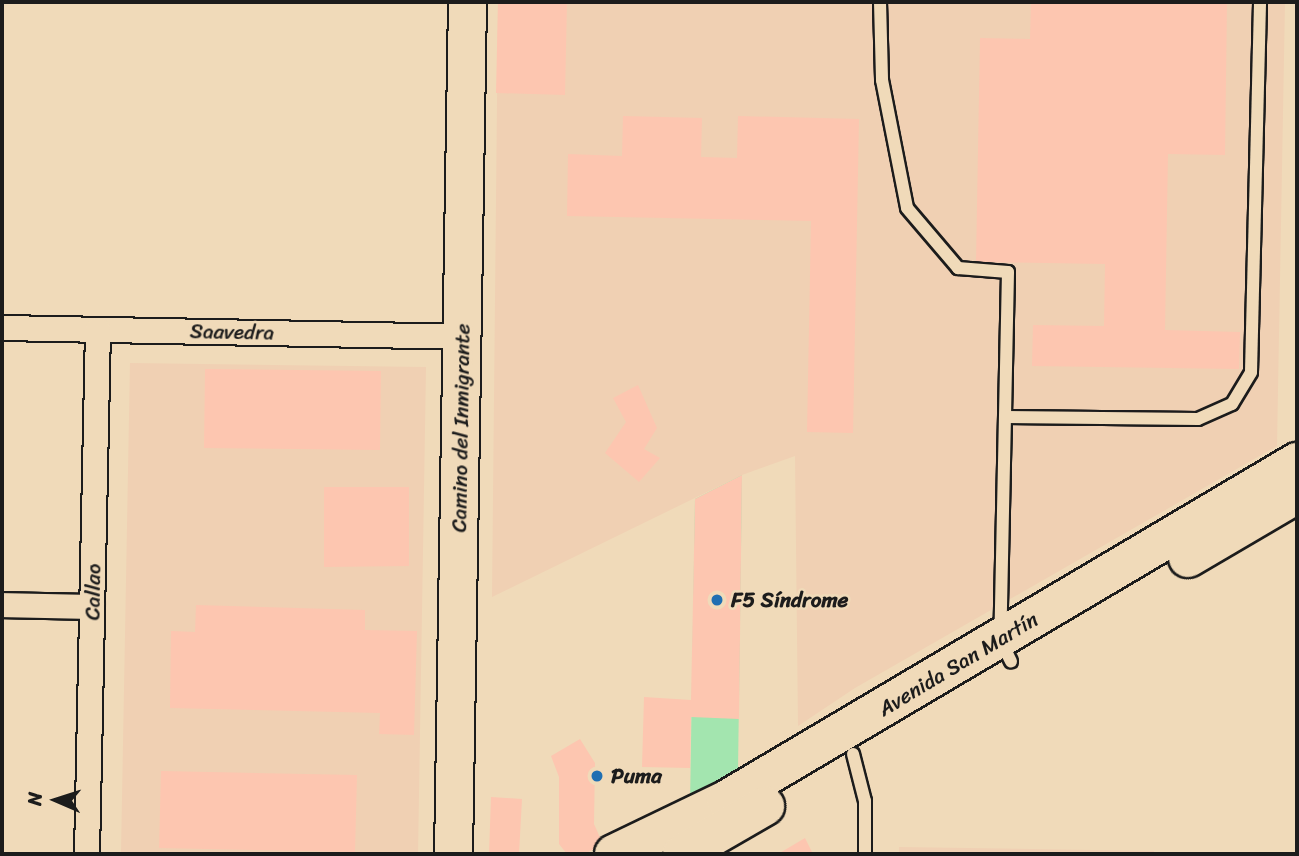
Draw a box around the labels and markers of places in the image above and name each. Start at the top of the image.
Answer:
place label: F5 Síndrome [731,587,848,613]
marker: F5 Síndrome [709,592,725,608]
place label: Puma [611,763,662,789]
marker: Puma [589,768,605,784]

